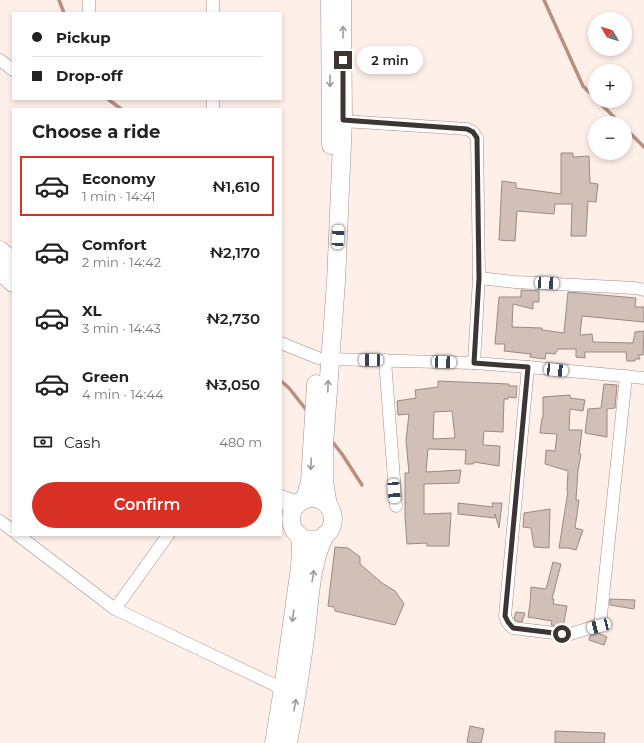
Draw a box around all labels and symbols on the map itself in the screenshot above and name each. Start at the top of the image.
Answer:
north arrow [588,12,632,56]
one-way arrow [339,26,347,39]
callout: 2 min [357,46,423,74]
route end [334,51,352,69]
one-way arrow [326,74,334,87]
car [331,225,345,249]
car [535,276,559,290]
car [359,354,383,366]
car [432,356,456,368]
car [543,363,569,377]
one-way arrow [325,380,332,393]
one-way arrow [307,457,314,470]
car [387,479,401,503]
one-way arrow [309,570,317,583]
one-way arrow [289,609,297,622]
car [586,617,612,635]
route start [553,625,571,643]
one-way arrow [292,699,300,712]

